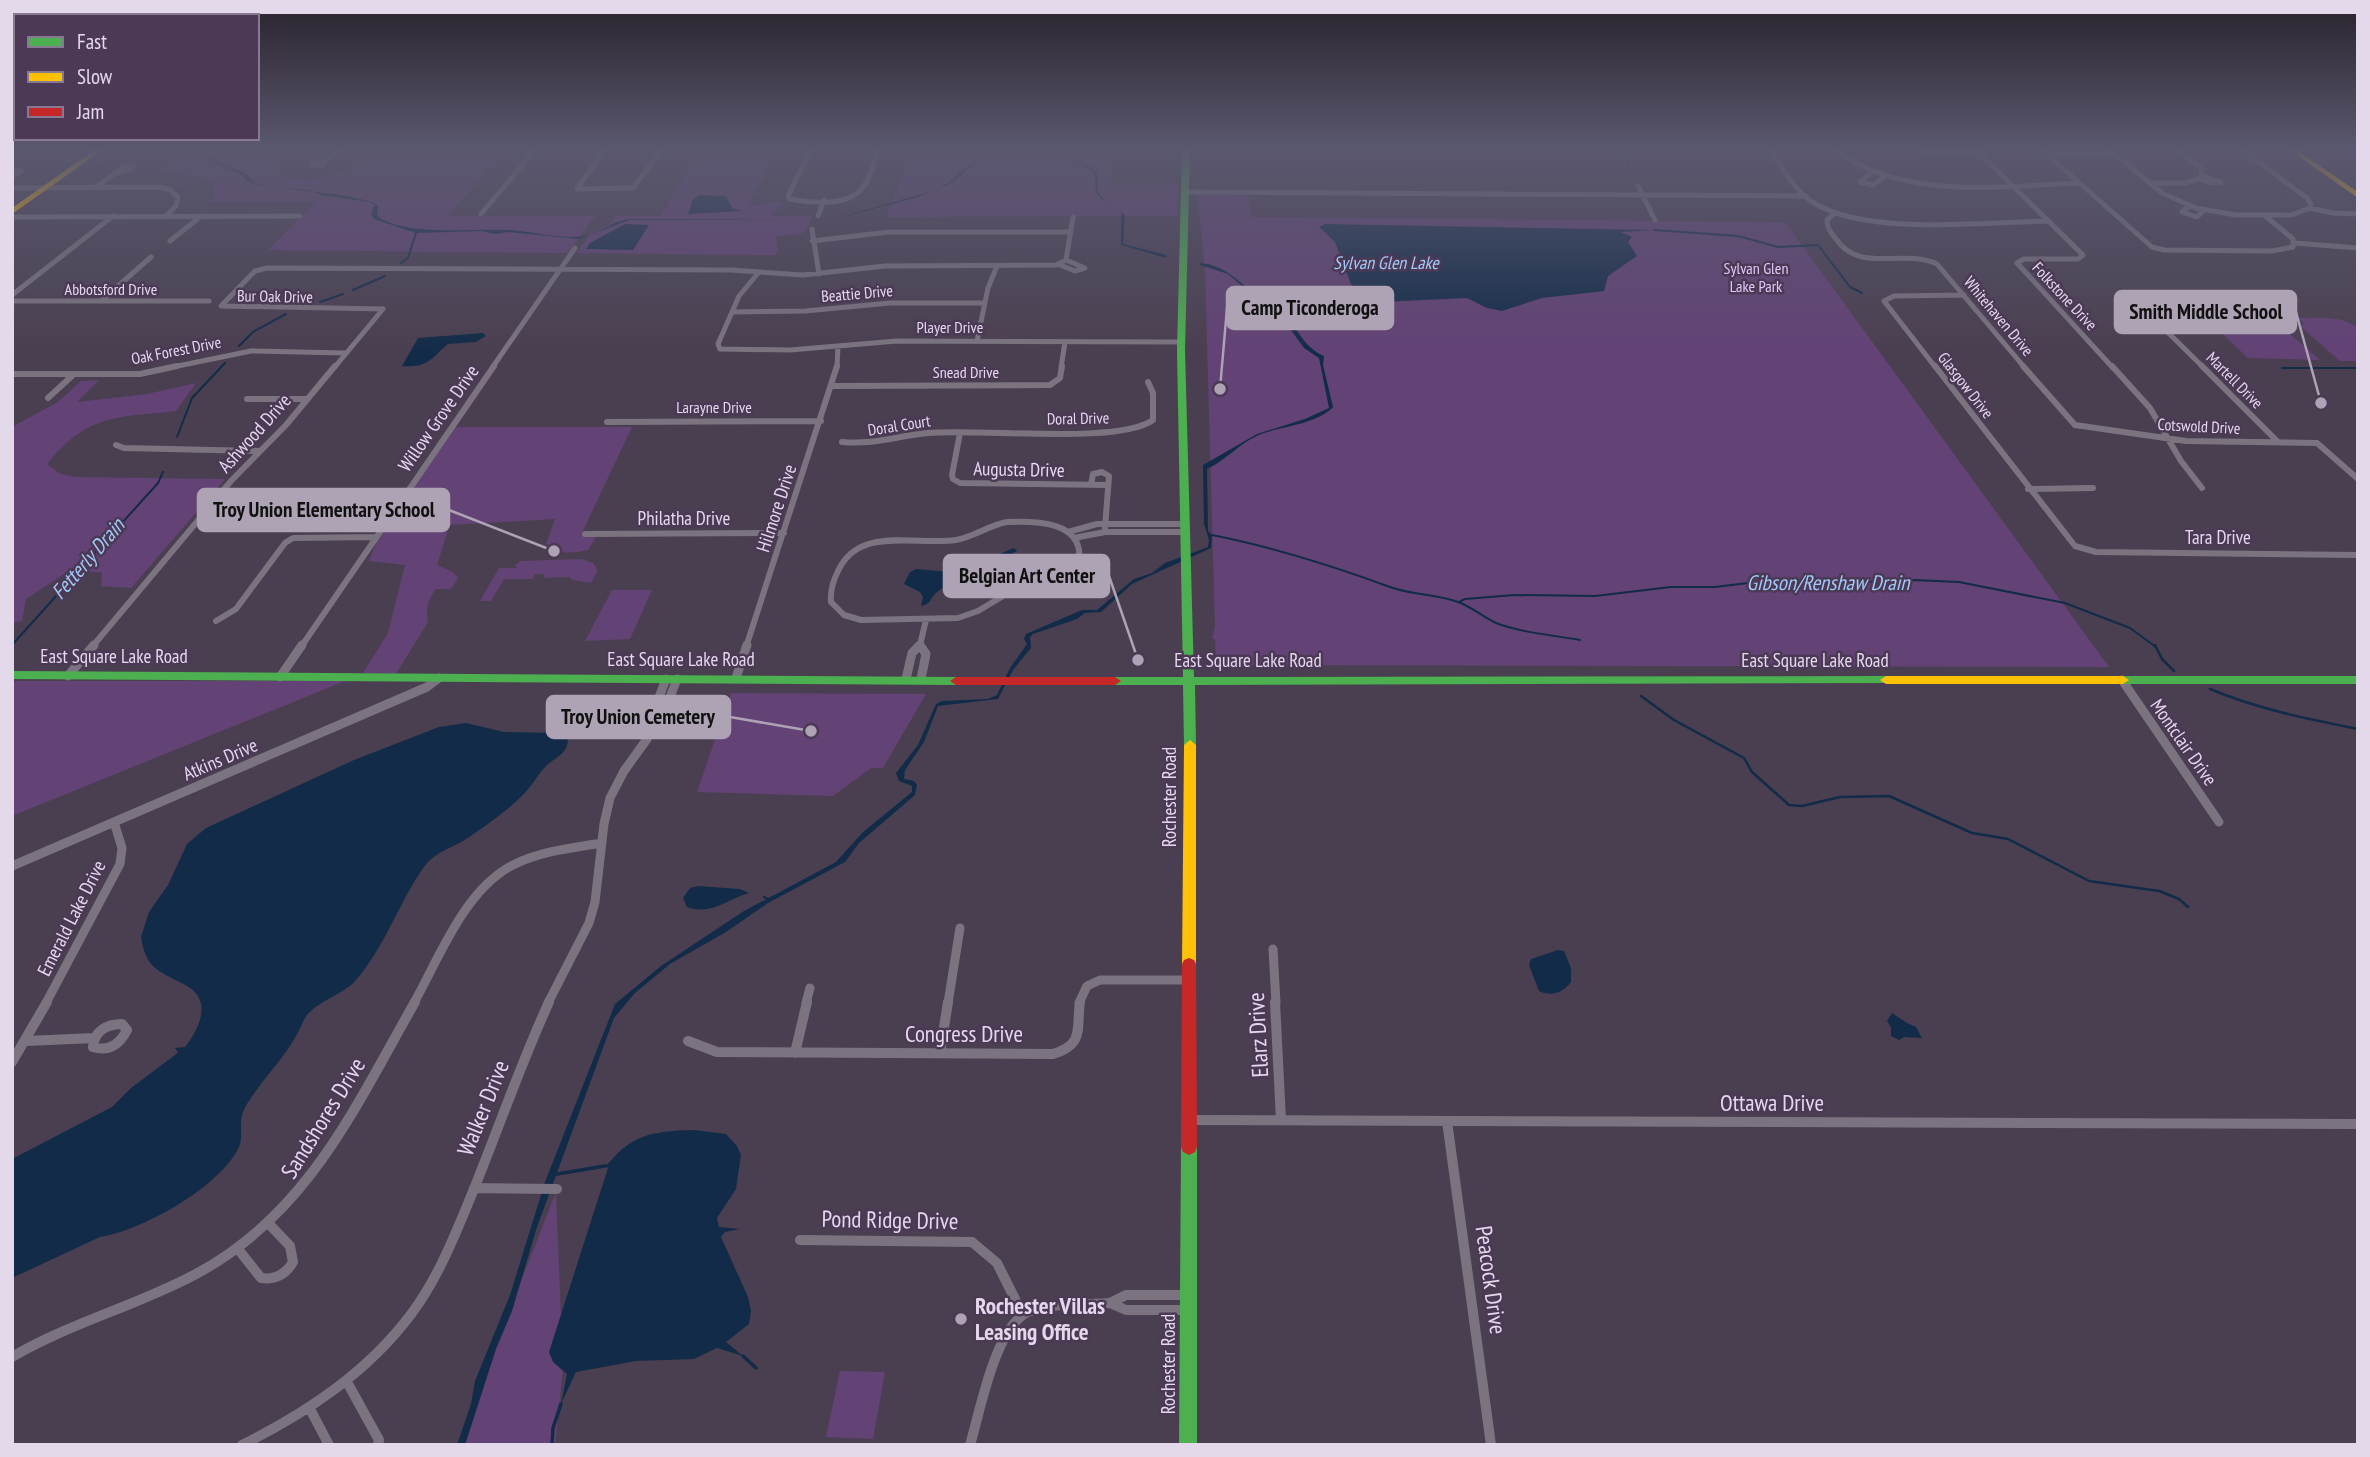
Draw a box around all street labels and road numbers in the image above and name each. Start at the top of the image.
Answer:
street label: Folkstone Drive [2028,258,2102,334]
street label: Whitehaven Drive [1960,272,2038,360]
street label: Abbotsford Drive [65,279,157,299]
street label: Beattie Drive [820,280,894,306]
street label: Bur Oak Drive [237,285,313,307]
street label: Player Drive [917,317,983,337]
street label: Oak Forest Drive [129,331,223,369]
street label: Martell Drive [2202,347,2268,413]
street label: Glasgow Drive [1934,348,1998,422]
street label: Willow Grove Drive [392,360,484,476]
street label: Snead Drive [933,362,999,382]
street label: Ashwood Drive [212,388,296,477]
street label: Larayne Drive [676,397,752,417]
street label: Doral Drive [1047,407,1109,429]
street label: Doral Court [866,410,932,440]
street label: Cotswold Drive [2157,414,2241,438]
street label: Augusta Drive [973,456,1065,482]
street label: Hilmore Drive [751,461,802,555]
street label: Philatha Drive [638,506,731,530]
street label: Tara Drive [2185,525,2251,549]
street label: East Square Lake Road [40,644,188,668]
street label: East Square Lake Road [607,647,755,671]
street label: East Square Lake Road [1174,648,1322,672]
street label: East Square Lake Road [1741,648,1889,672]
street label: Montclair Drive [2145,694,2223,790]
street label: Atkins Drive [179,733,261,785]
street label: Rochester Road [1157,747,1181,847]
street label: Emerald Lake Drive [32,856,111,980]
street label: Elarz Drive [1241,992,1274,1078]
street label: Congress Drive [905,1019,1023,1048]
street label: Sandshores Drive [274,1052,371,1184]
street label: Walker Drive [450,1056,515,1160]
street label: Ottawa Drive [1720,1088,1824,1117]
street label: Pond Ridge Drive [821,1204,959,1235]
street label: Peacock Drive [1470,1224,1513,1336]
street label: Rochester Road [1156,1314,1180,1414]

